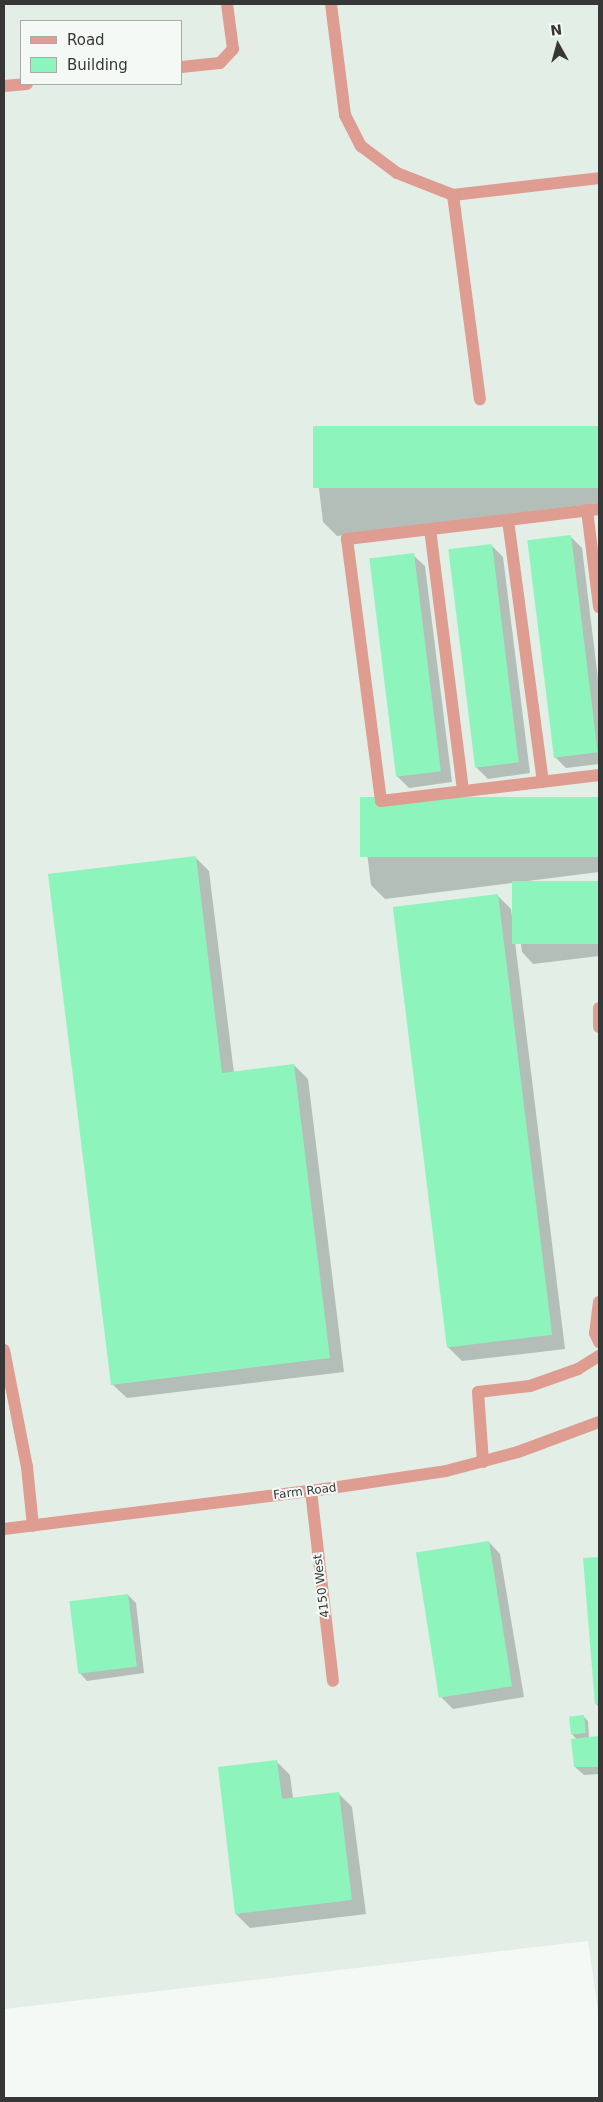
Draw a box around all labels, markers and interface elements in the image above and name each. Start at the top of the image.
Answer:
legend [20,20,182,85]
north arrow [533,20,583,70]
text: N [549,21,563,39]
text: Road [67,31,105,49]
text: Building [67,56,128,74]
street label: Farm Road [273,1481,337,1503]
street label: 4150 West [311,1553,333,1619]

